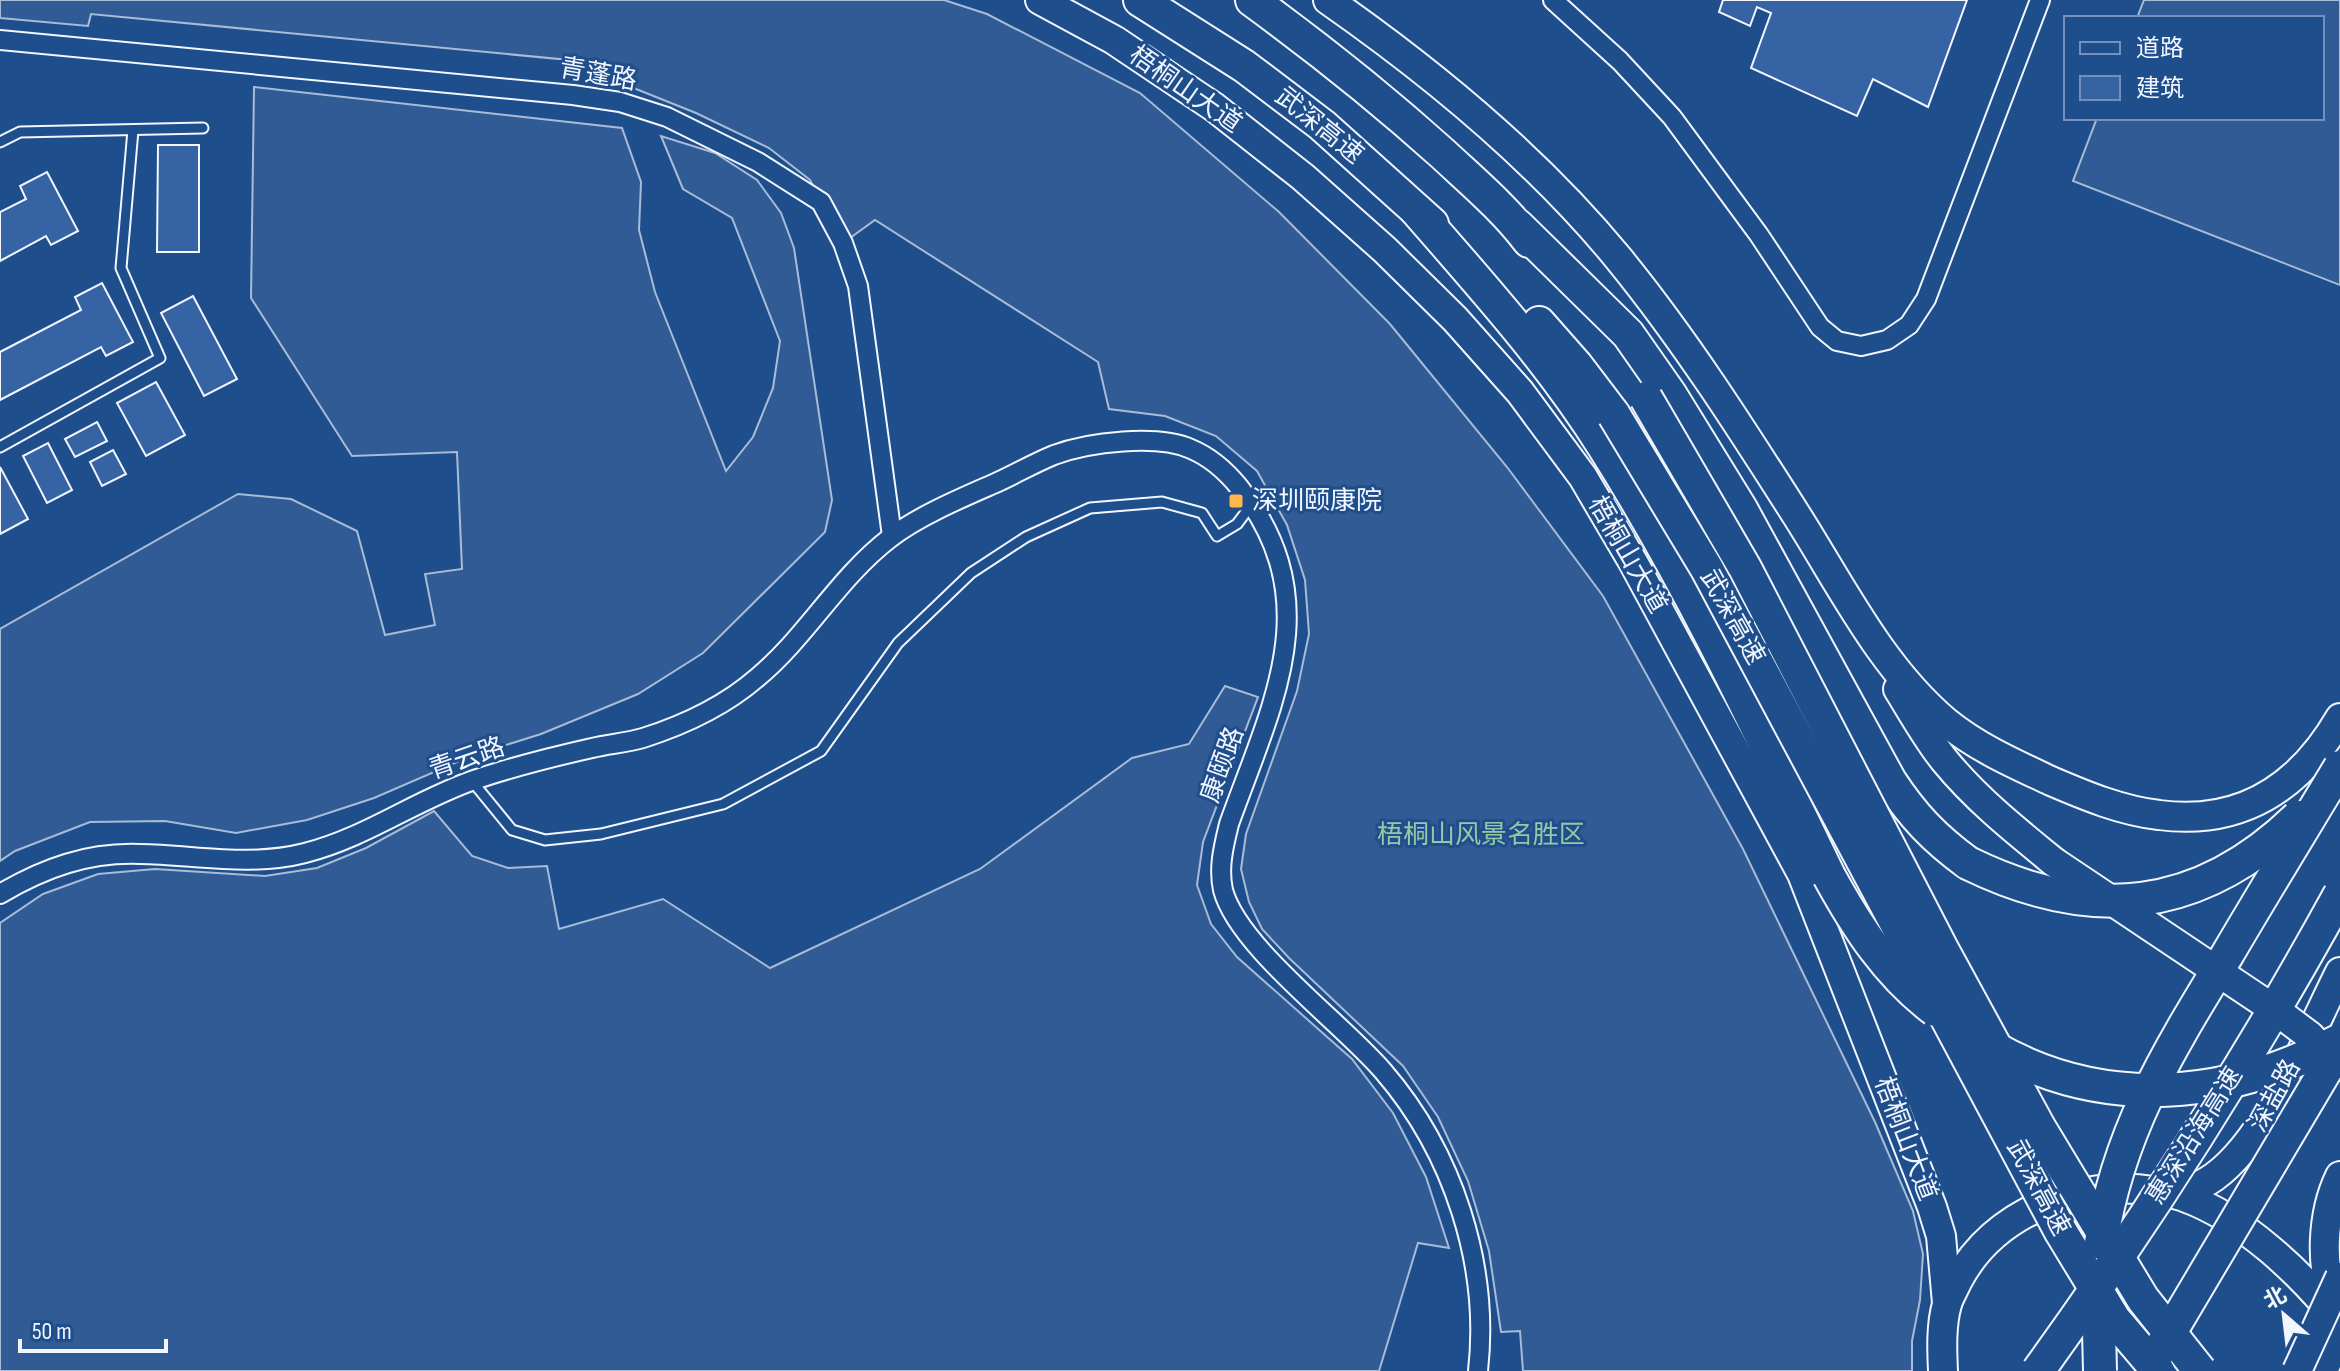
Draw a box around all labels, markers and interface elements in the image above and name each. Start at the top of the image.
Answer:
legend [2064,16,2324,120]
text: 道路 [2136,34,2184,63]
street label: 梧桐山大道 [1123,40,1247,140]
street label: 青蓬路 [557,53,639,97]
text: 建筑 [2136,74,2184,103]
street label: 武深高速 [1269,81,1369,171]
place label: 深圳颐康院 [1252,486,1382,517]
street label: 梧桐山大道 [1581,491,1673,619]
marker: 深圳颐康院 [1227,492,1245,510]
street label: 武深高速 [1693,564,1771,670]
street label: 康颐路 [1195,723,1251,807]
street label: 青云路 [425,732,509,786]
park label: 梧桐山风景名胜区 [1377,820,1585,851]
street label: 深盐路 [2243,1054,2307,1138]
street label: 惠深沿海高速 [2141,1062,2249,1210]
street label: 梧桐山大道 [1867,1073,1943,1205]
street label: 武深高速 [2000,1135,2076,1241]
north arrow [2244,1275,2324,1355]
text: 北 [2259,1282,2291,1316]
scale bar [20,1303,166,1353]
text: 50 m [32,1317,72,1346]

